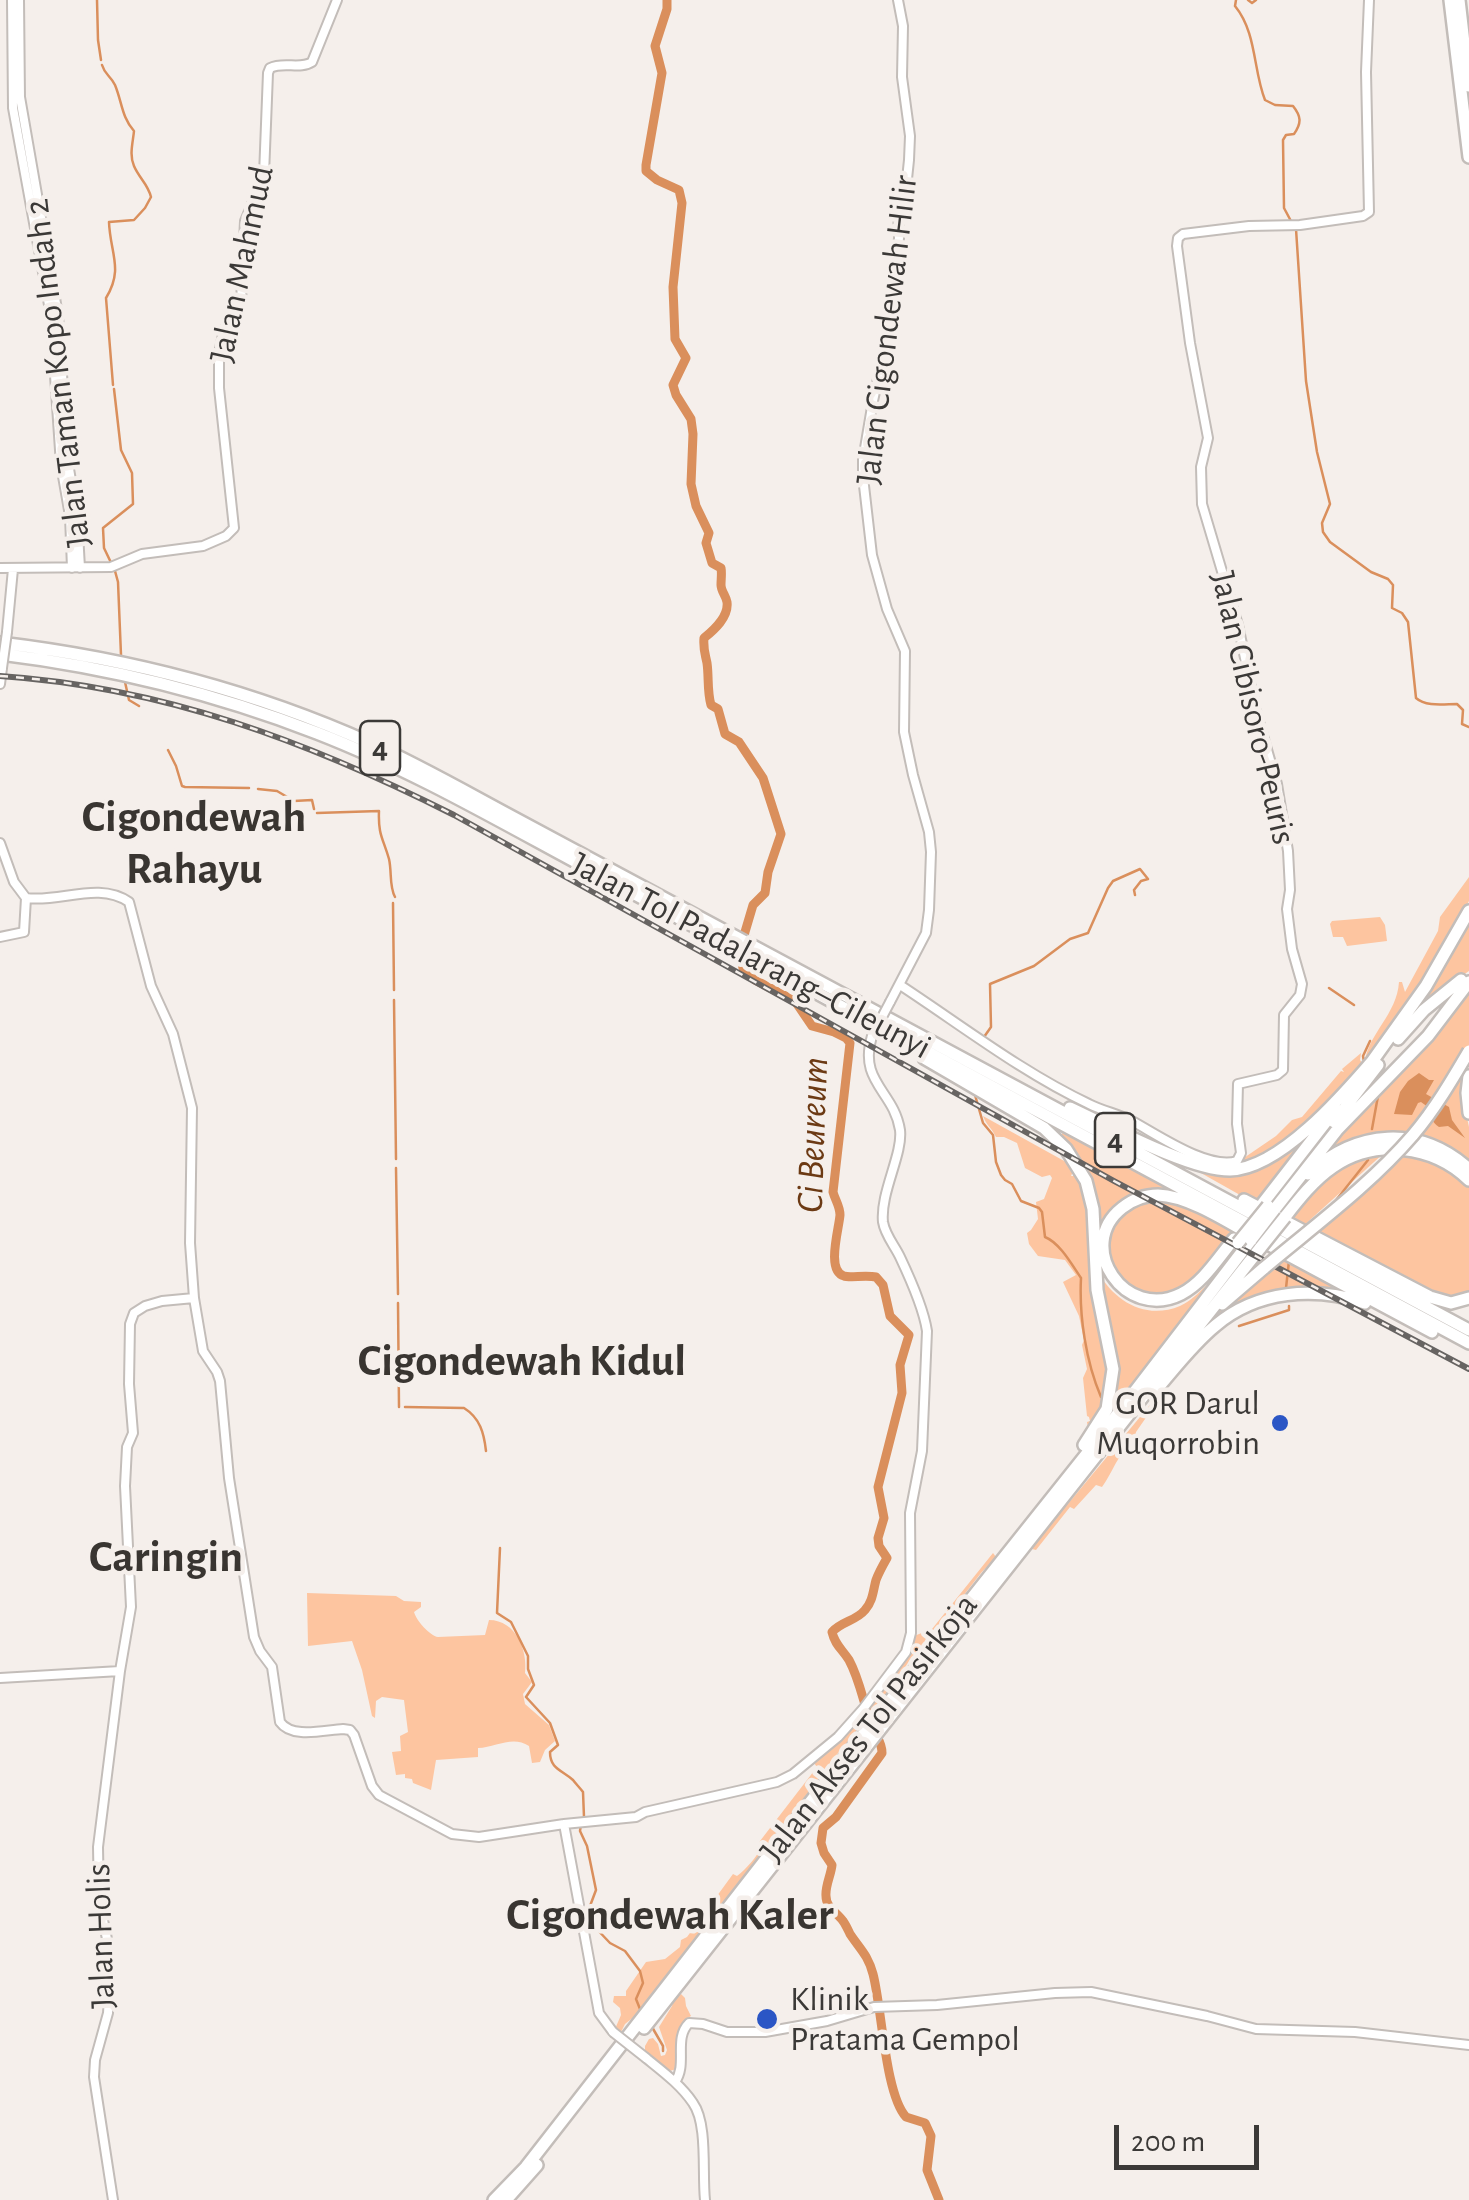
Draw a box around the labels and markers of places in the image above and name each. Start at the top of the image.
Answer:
place label: GOR Darul Muqorrobin [1096,1382,1260,1464]
marker: GOR Darul Muqorrobin [1269,1412,1291,1434]
place label: Klinik Pratama Gempol [790,1978,1020,2060]
marker: Klinik Pratama Gempol [754,2006,780,2032]

